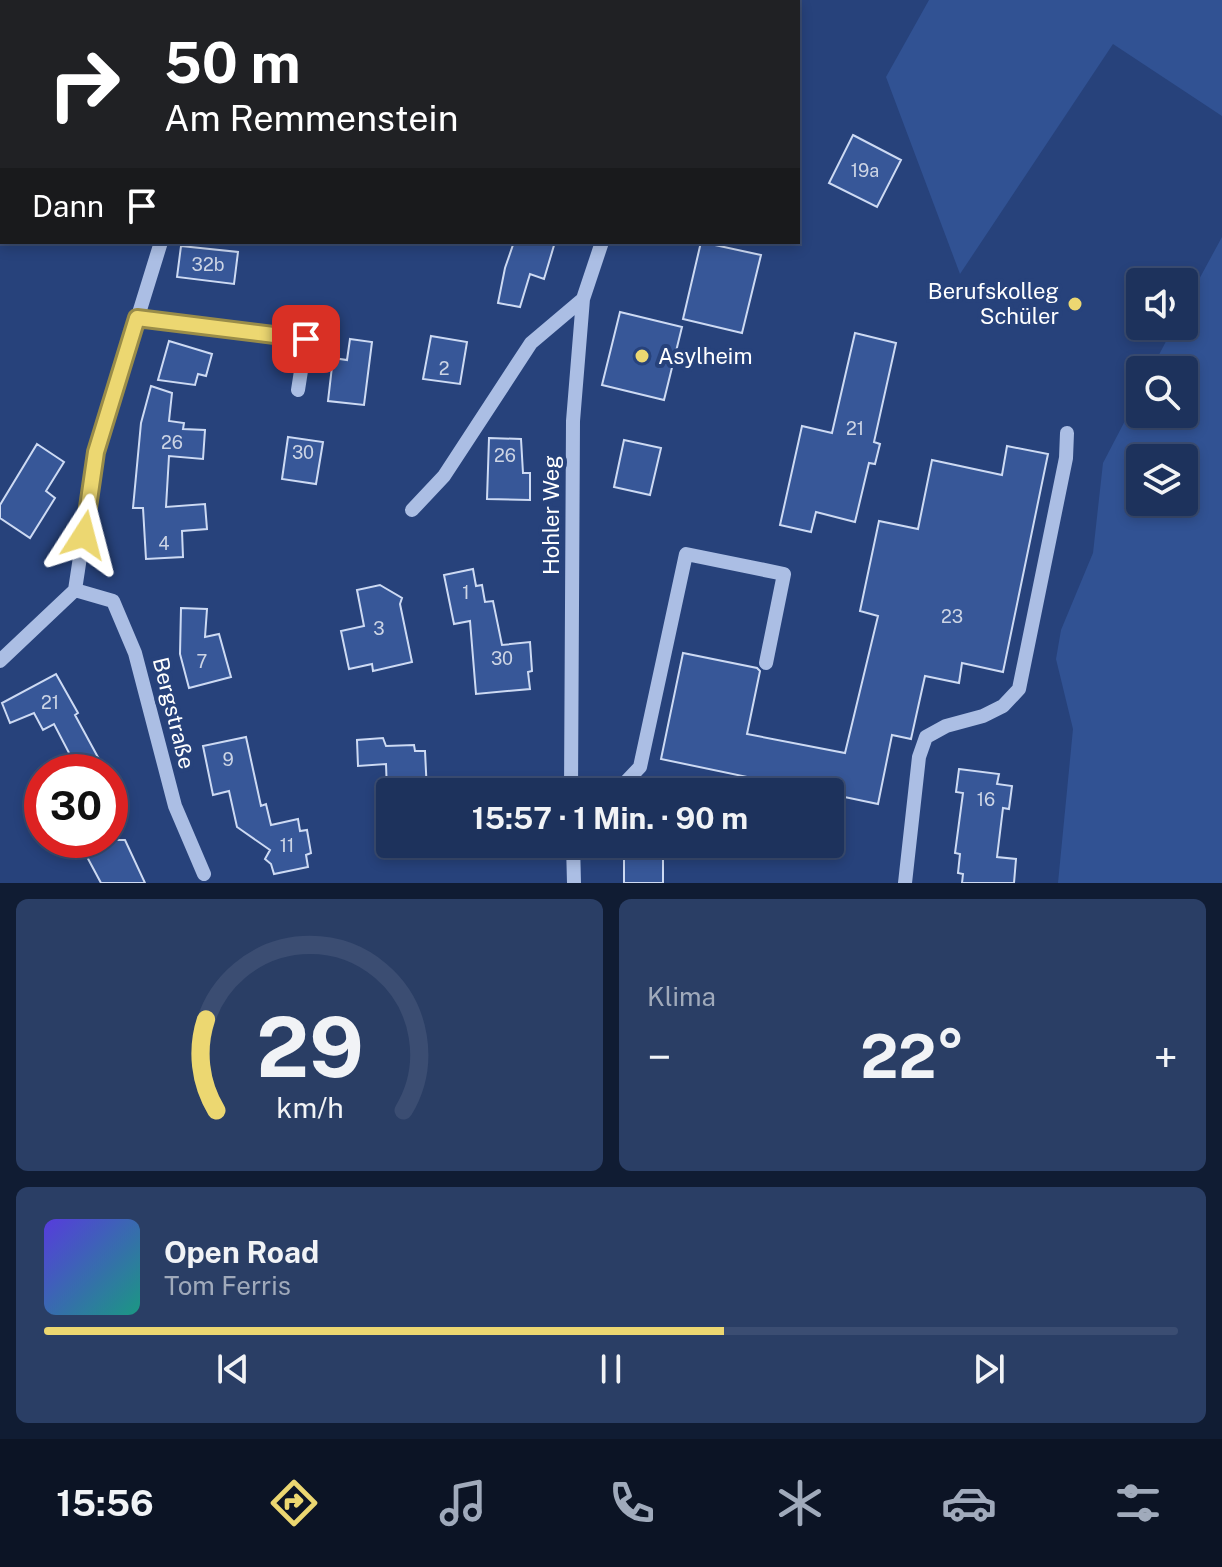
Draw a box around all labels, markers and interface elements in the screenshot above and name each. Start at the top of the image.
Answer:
text: 50 m [164,30,301,96]
icon: right [32,32,136,136]
text: Am Remmenstein [164,97,459,139]
house number: 19a [851,160,879,181]
icon: arrive [120,184,164,228]
text: Dann [32,188,104,224]
house number: 32b [192,254,224,275]
map controls [1126,268,1198,516]
button: sound [1126,268,1198,340]
place label: Berufskolleg Schüler [928,278,1059,329]
marker: Berufskolleg Schüler [1066,295,1084,313]
pin [272,305,340,373]
icon: arrive [284,317,328,361]
place label: Asylheim [658,343,752,369]
marker: Asylheim [633,347,651,365]
button: search [1126,356,1198,428]
house number: 2 [439,358,449,379]
house number: 21 [846,418,864,439]
house number: 26 [161,432,183,453]
house number: 30 [292,442,314,463]
button: layers [1126,444,1198,516]
house number: 26 [494,445,516,466]
street label: Hohler Weg [538,455,564,575]
position arrow [42,493,126,577]
house number: 4 [158,533,170,554]
house number: 1 [462,582,470,603]
house number: 23 [941,606,963,627]
house number: 3 [373,618,385,639]
house number: 30 [491,648,513,669]
house number: 7 [197,651,207,672]
street label: Bergstraße [148,655,200,771]
house number: 21 [41,692,59,713]
house number: 9 [222,749,234,770]
speed limit sign: 30 [24,754,128,858]
house number: 16 [977,789,995,810]
text: 15:57 · 1 Min. · 90 m [472,800,748,836]
house number: 11 [280,835,294,856]
text: Klima [647,981,716,1012]
text: 29 [256,998,363,1096]
text: 22° [860,1021,965,1092]
text: − [647,1031,671,1083]
text: + [1154,1031,1178,1083]
text: km/h [276,1091,343,1124]
text: Open Road [164,1234,319,1270]
text: Tom Ferris [164,1270,291,1301]
icon: previous [211,1347,255,1391]
icon: pause [589,1347,633,1391]
icon: next [967,1347,1011,1391]
icon: directions [266,1475,322,1531]
icon: music [435,1475,491,1531]
icon: phone [604,1475,660,1531]
icon: climate [772,1475,828,1531]
icon: car [941,1475,997,1531]
icon: filters [1110,1475,1166,1531]
text: 15:56 [56,1482,154,1524]

